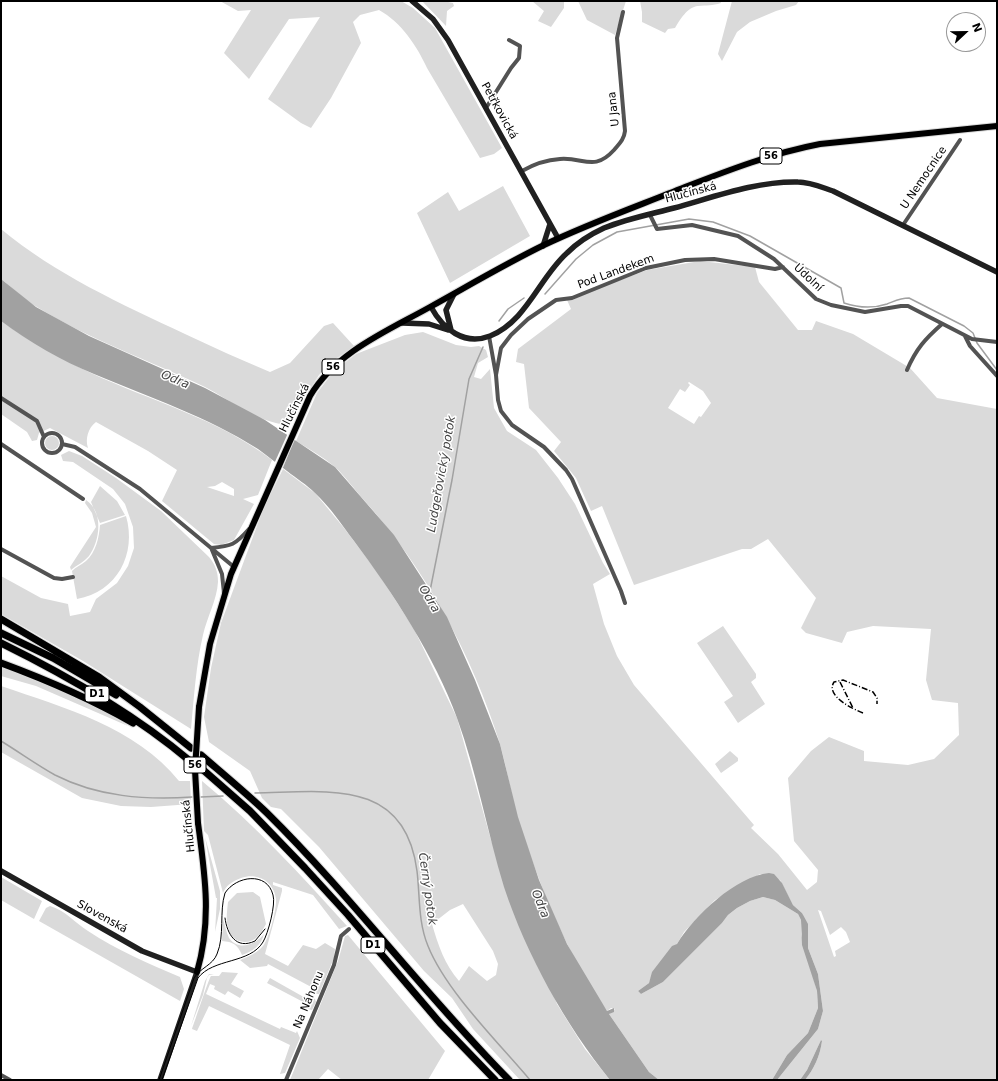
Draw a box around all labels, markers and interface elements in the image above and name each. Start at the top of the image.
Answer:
north arrow [946,12,986,52]
text: N [969,21,984,34]
street label: Petřkovická [478,80,520,142]
street label: U Jana [606,91,622,127]
street label: U Nemocnice [898,144,950,212]
road number: 56 [760,148,782,164]
street label: Hlučínská [664,180,718,206]
street label: Pod Landekem [576,252,656,292]
street label: Údolní [791,261,825,295]
road number: 56 [322,359,344,375]
water label: Odra [159,368,191,392]
street label: Hlučínská [277,381,313,435]
water label: Ludgeřovický potok [425,415,459,533]
water label: Odra [415,583,443,615]
road number: D1 [85,686,109,702]
road number: 56 [184,757,206,773]
street label: Hlučínská [180,799,198,853]
water label: Černý potok [415,852,439,926]
water label: Odra [528,888,552,920]
street label: Slovenská [74,898,130,936]
road number: D1 [361,937,385,953]
street label: Na Náhonu [291,969,327,1031]

